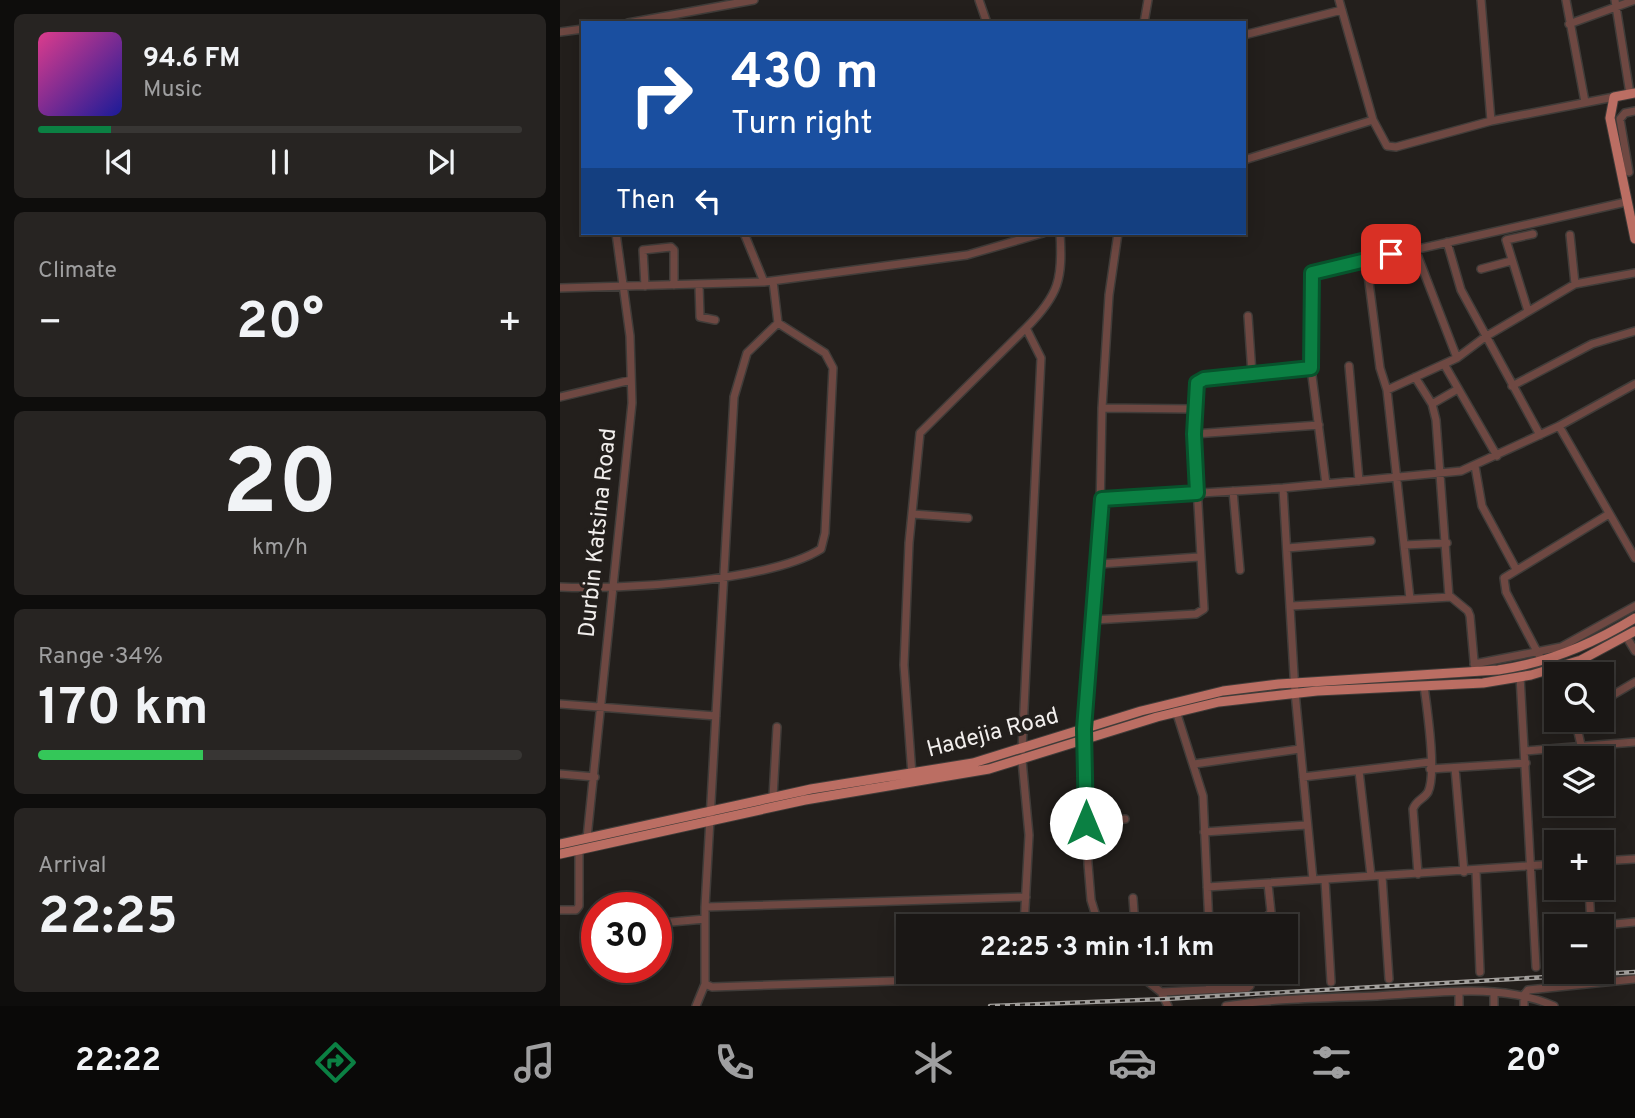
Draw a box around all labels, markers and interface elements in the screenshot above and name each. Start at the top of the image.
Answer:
text: 94.6 FM [143,43,240,76]
text: 430 m [731,44,879,106]
icon: right [616,49,707,140]
text: Music [143,76,203,105]
text: Turn right [731,105,873,145]
icon: previous [100,143,138,181]
icon: pause [261,143,299,181]
icon: next [422,143,460,181]
icon: left [689,182,727,220]
text: Then [616,185,675,218]
pin [1361,224,1421,284]
icon: arrive [1372,235,1410,273]
text: Climate [38,257,117,286]
text: 20° [236,291,324,357]
text: − [38,300,63,349]
text: + [497,300,522,349]
street label: Durbin Katsina Road [574,427,624,639]
text: 20 [222,431,338,546]
text: km/h [252,534,308,563]
text: Range · 34% [38,643,163,672]
map controls [1544,662,1614,984]
button: search [1544,662,1614,732]
text: 170 km [38,677,209,743]
street label: Hadejia Road [924,702,1062,766]
button: layers [1544,746,1614,816]
position arrow [1049,786,1123,860]
button: + [1544,830,1614,900]
text: Arrival [38,852,107,881]
text: 22:25 [38,886,178,952]
speed limit sign: 30 [581,892,672,983]
button: − [1544,914,1614,984]
text: 22:25 · 3 min · 1.1 km [980,932,1214,965]
icon: directions [311,1038,360,1087]
icon: music [510,1038,559,1087]
icon: phone [710,1038,759,1087]
icon: climate [909,1038,958,1087]
icon: car [1108,1038,1157,1087]
icon: filters [1307,1038,1356,1087]
text: 22:22 [75,1042,161,1082]
text: 20° [1506,1042,1560,1082]

